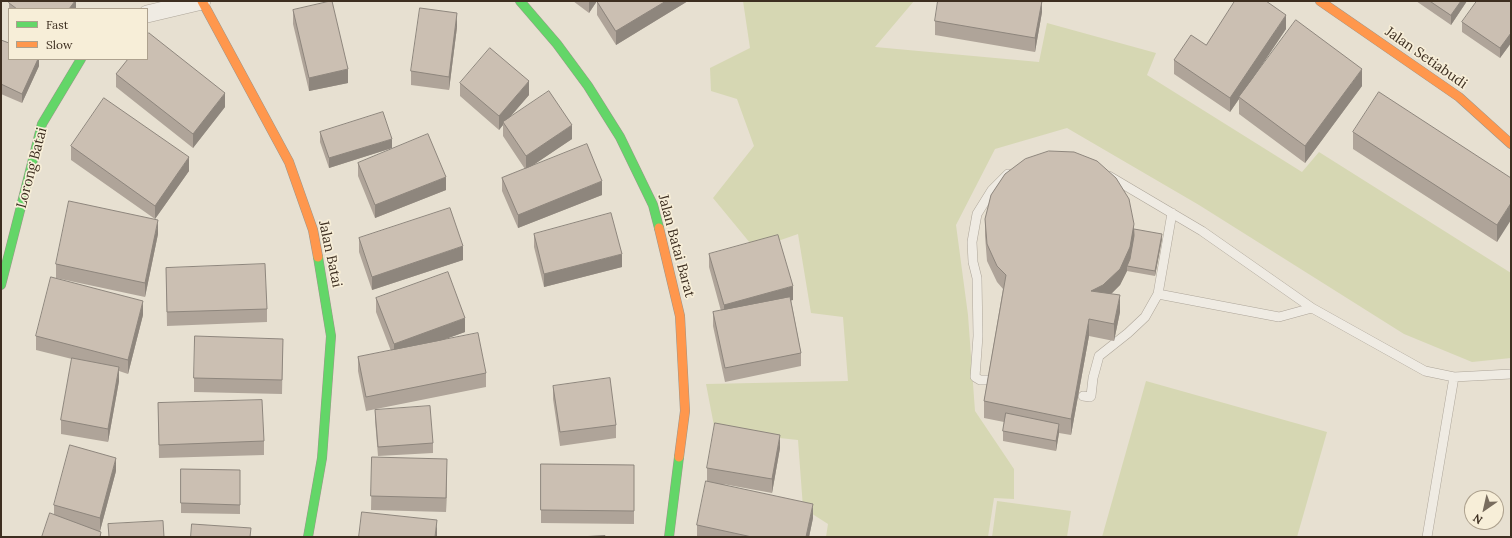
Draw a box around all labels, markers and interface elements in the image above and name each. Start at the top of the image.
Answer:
legend [8,8,148,60]
text: Fast [46,17,69,32]
street label: Jalan Setiabudi [1382,24,1470,92]
text: Slow [46,37,73,52]
street label: Lorong Batai [13,126,51,210]
street label: Jalan Batai Barat [654,193,698,299]
street label: Jalan Batai [315,219,345,289]
north arrow [1464,490,1504,530]
text: N [1470,511,1485,527]

